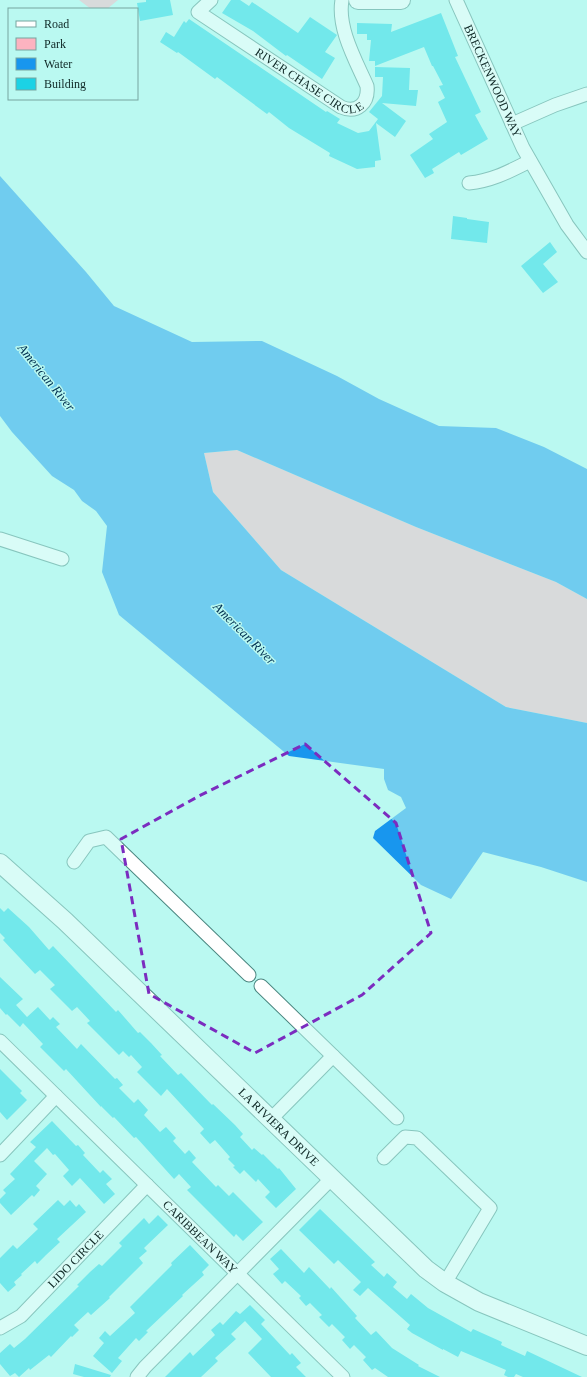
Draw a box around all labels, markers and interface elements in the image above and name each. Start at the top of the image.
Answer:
legend [8,8,138,100]
text: Road [44,17,69,31]
street label: BRECKENWOOD WAY [461,22,524,140]
text: Park [44,37,66,51]
street label: RIVER CHASE CIRCLE [253,45,366,116]
text: Water [44,57,72,71]
text: Building [44,77,86,91]
water label: American River [14,340,79,415]
water label: American River [210,598,280,668]
street label: LA RIVIERA DRIVE [236,1085,322,1169]
street label: CARIBBEAN WAY [160,1197,240,1277]
street label: LIDO CIRCLE [45,1228,106,1291]

